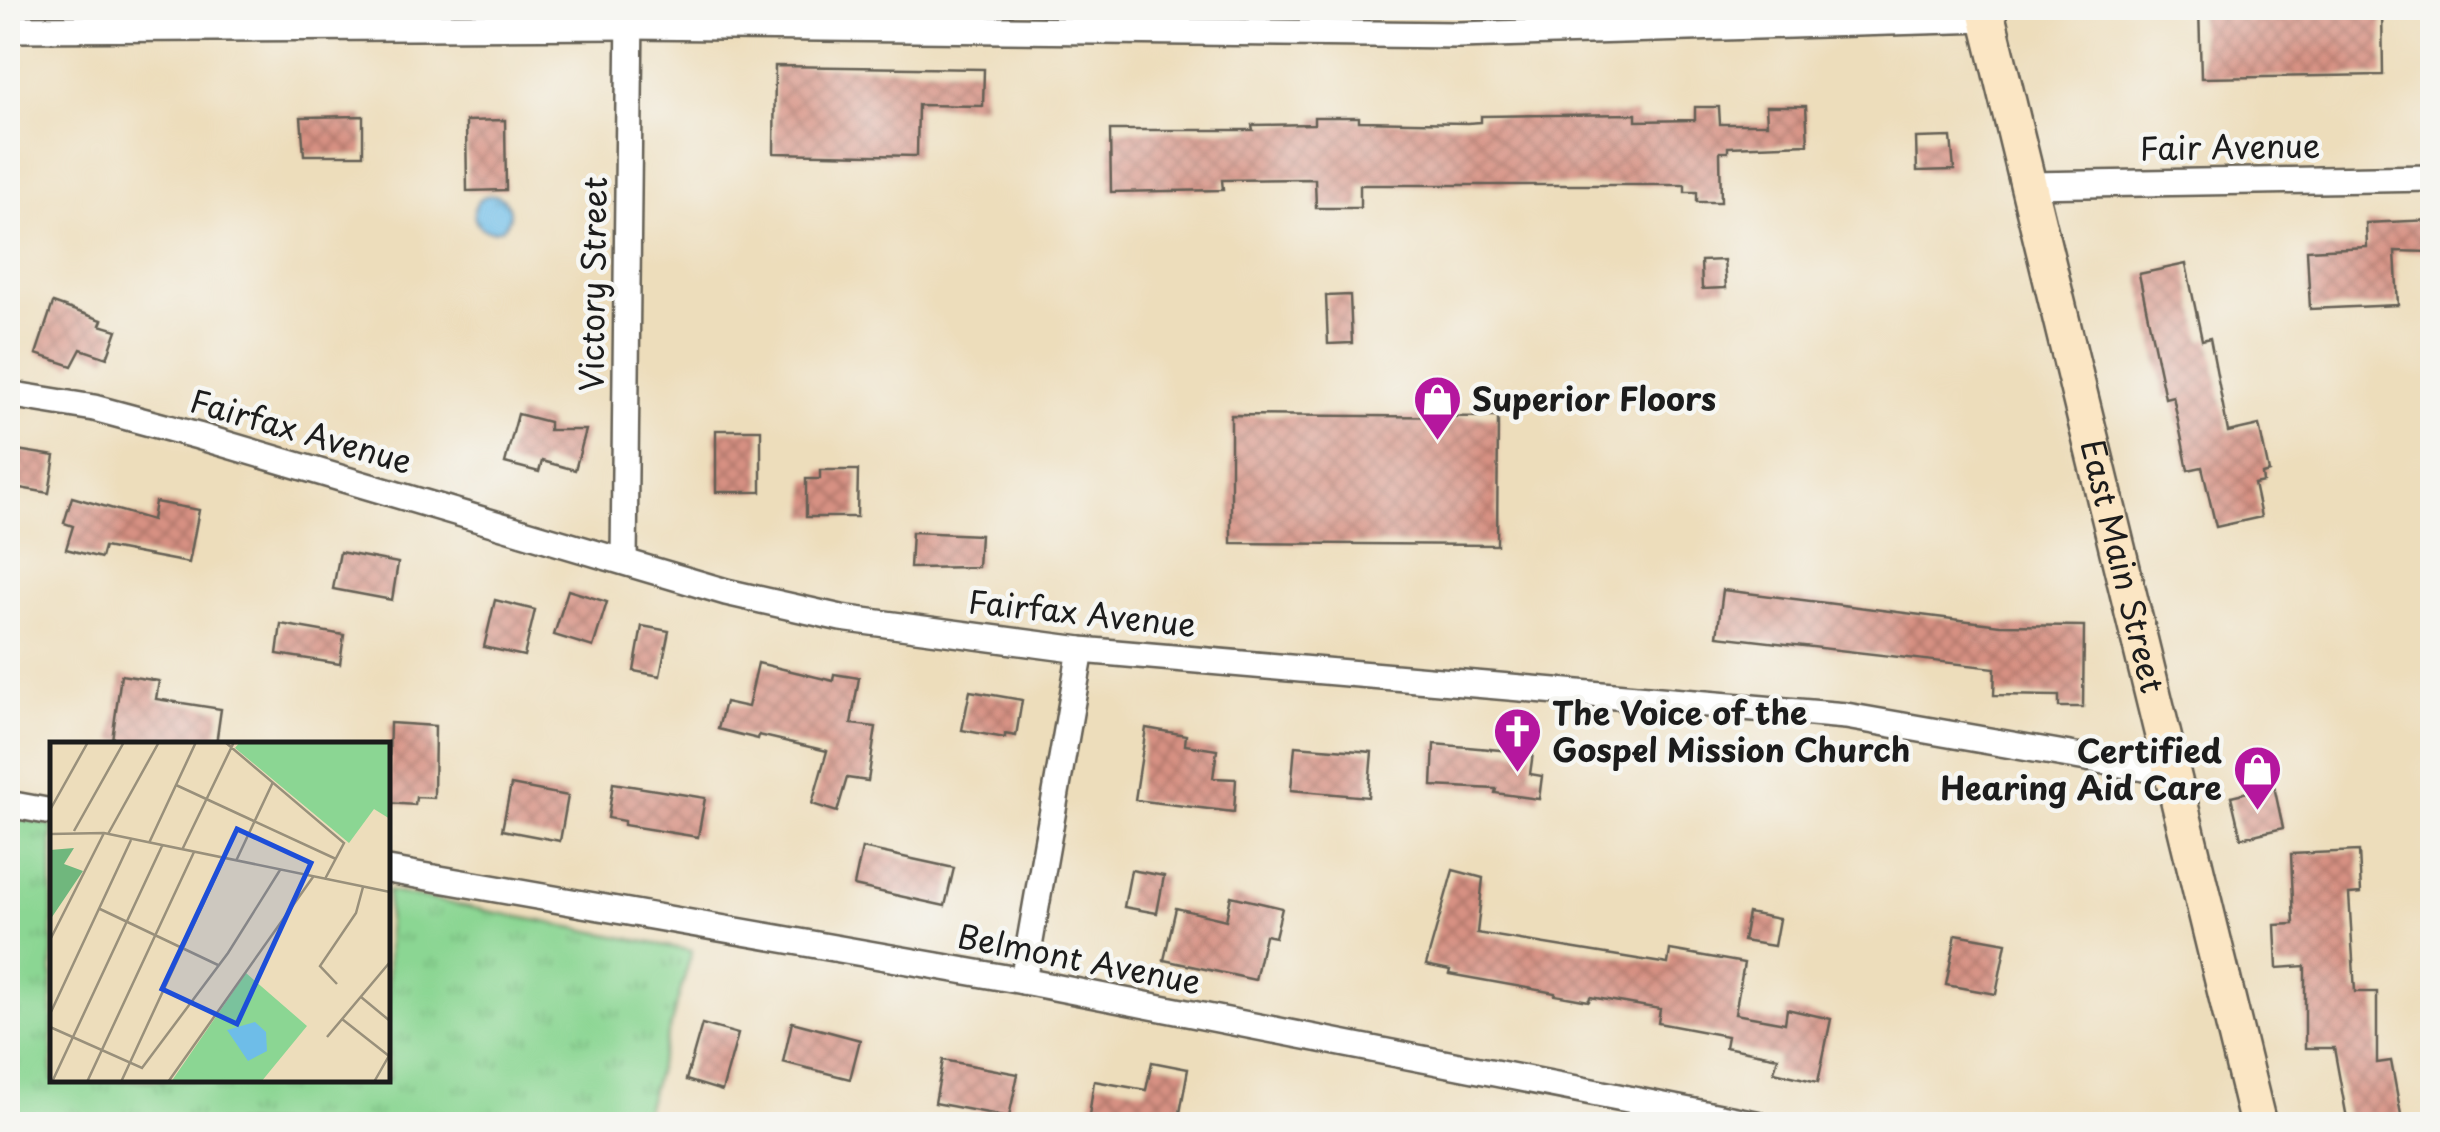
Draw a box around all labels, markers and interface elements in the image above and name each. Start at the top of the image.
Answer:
street label: Fair Avenue [2139,120,2321,172]
street label: Victory Street [566,176,618,392]
shop icon: Superior Floors [1411,374,1463,442]
place label: Superior Floors [1472,374,1716,422]
street label: Fairfax Avenue [185,375,418,485]
street label: East Main Street [2069,434,2178,698]
street label: Fairfax Avenue [966,576,1198,648]
place label: The Voice of the Gospel Mission Church [1552,688,1911,773]
church icon: The Voice of the Gospel Mission Church [1491,706,1543,774]
place label: Certified Hearing Aid Care [1940,726,2222,811]
inset map [50,742,390,1082]
shop icon: Certified Hearing Aid Care [2231,744,2283,812]
street label: Belmont Avenue [954,911,1205,1005]

